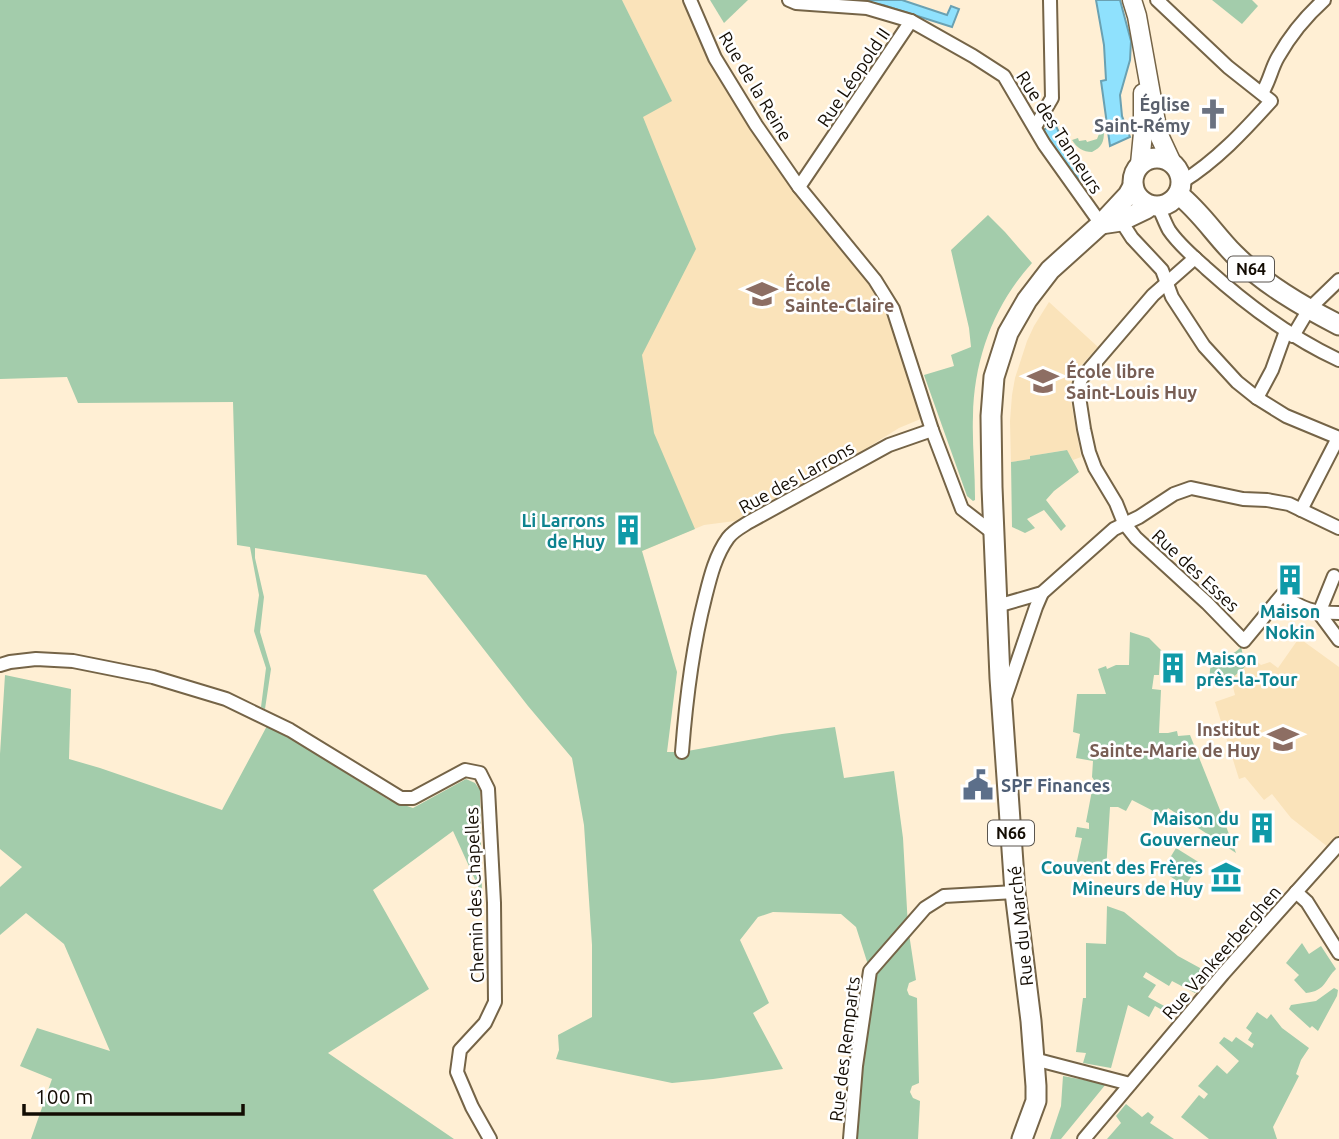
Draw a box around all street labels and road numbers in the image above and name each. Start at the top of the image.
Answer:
street label: Rue Léopold II [813,24,893,130]
street label: Rue de la Reine [716,28,796,144]
street label: Rue des Tanneurs [1013,67,1107,197]
road number: N64 [1228,256,1274,282]
street label: Rue des Larrons [735,437,857,517]
street label: Rue des Esses [1148,525,1244,615]
street label: Chemin des Chapelles [461,806,487,983]
road number: N66 [988,820,1034,846]
street label: Rue du Marché [1004,865,1036,987]
street label: Rue Vankeerberghen [1158,881,1284,1023]
street label: Rue des Remparts [825,975,863,1123]

